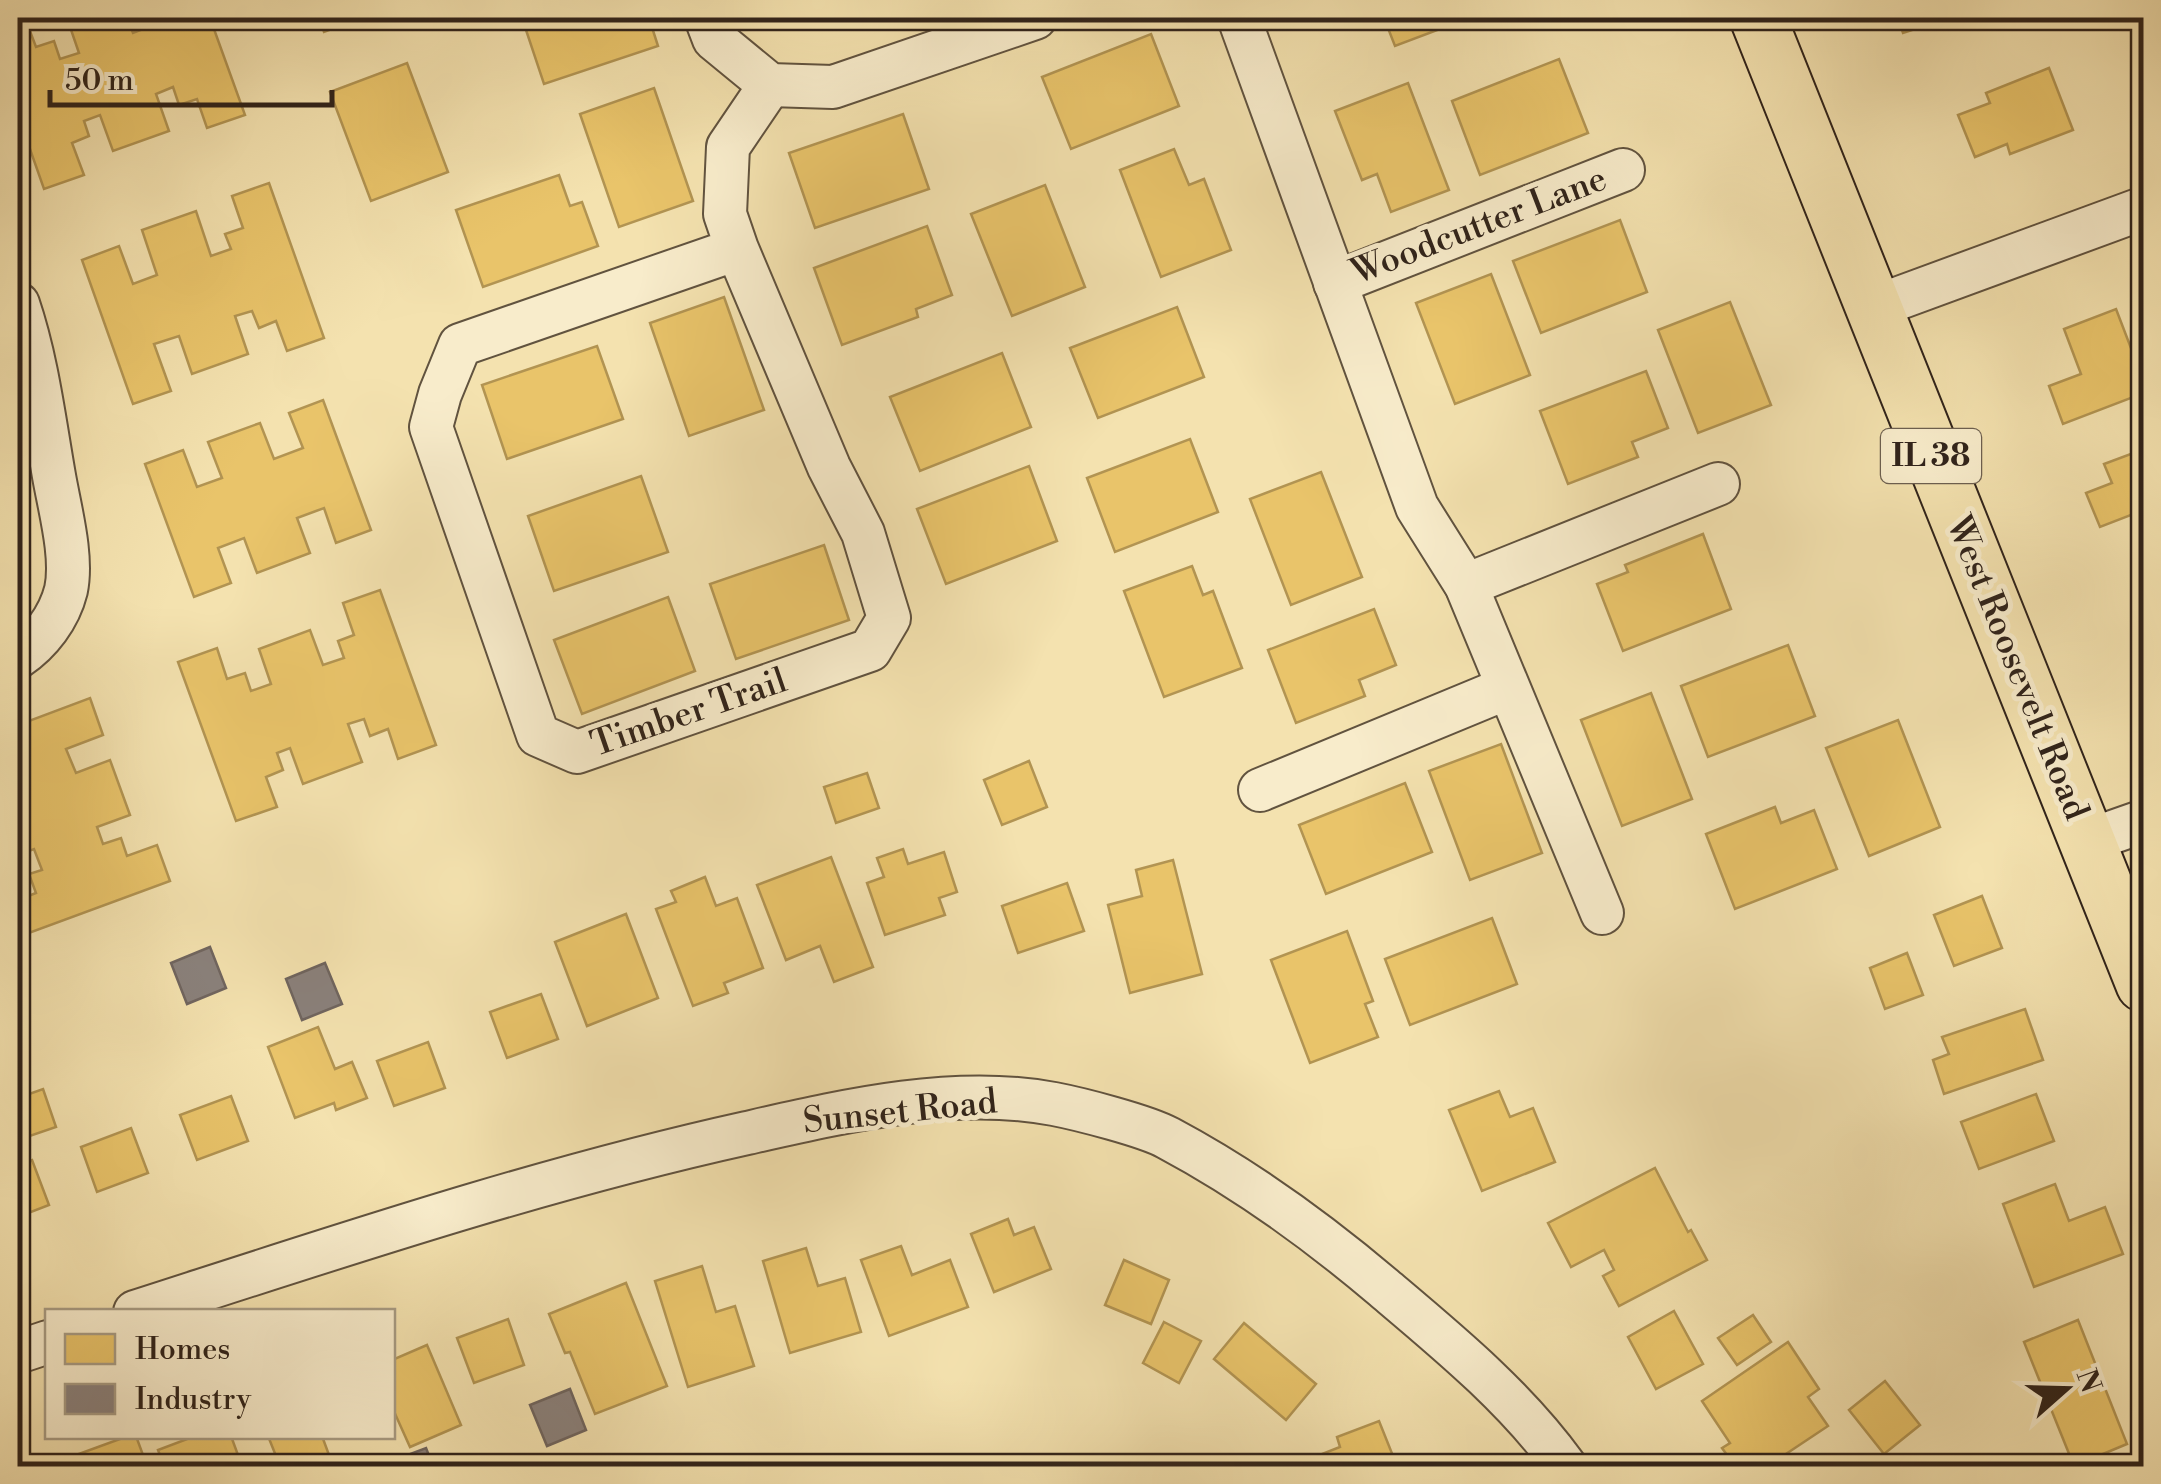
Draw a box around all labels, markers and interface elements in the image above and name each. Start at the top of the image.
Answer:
scale bar [50,45,332,107]
text: 50 m [65,62,134,100]
street label: Woodcutter Lane [1344,158,1613,295]
road number: IL 38 [1881,429,1981,483]
street label: West Roosevelt Road [1936,509,2098,826]
street label: Timber Trail [585,659,793,767]
street label: Sunset Road [801,1080,999,1144]
legend [45,1309,395,1439]
text: Homes [135,1331,230,1369]
north arrow [2016,1339,2116,1439]
text: N [2068,1365,2108,1397]
text: Industry [135,1381,251,1419]

